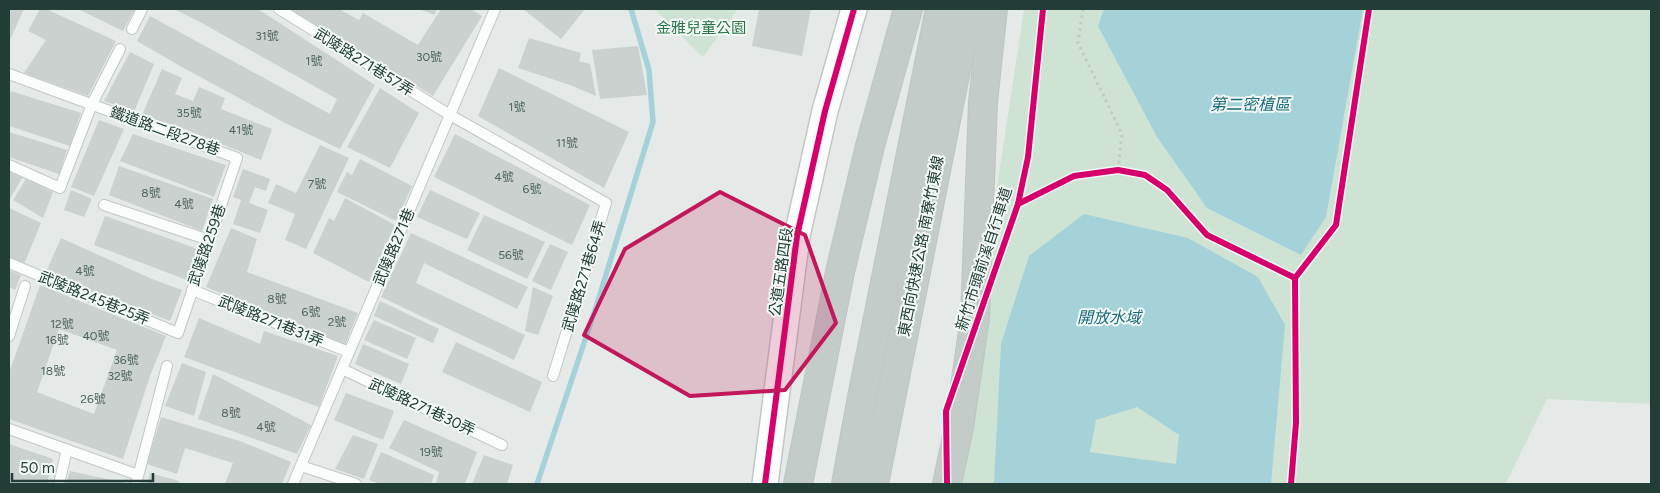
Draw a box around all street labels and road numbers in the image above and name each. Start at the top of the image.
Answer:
street label: 武陵路271巷57弄 [311,24,417,100]
street label: 鐵道路二段278巷 [108,103,222,159]
street label: 東西向快速公路 南寮竹東線 [895,154,947,338]
street label: 新竹市頭前溪自行車道 [952,185,1016,333]
street label: 武陵路259巷 [185,202,229,288]
street label: 武陵路271巷 [370,205,418,289]
street label: 武陵路271巷64弄 [559,218,609,334]
street label: 公道五路四段 [766,226,796,318]
street label: 武陵路245巷25弄 [36,267,152,329]
street label: 武陵路271巷31弄 [216,292,326,350]
street label: 武陵路271巷30弄 [366,374,478,440]

